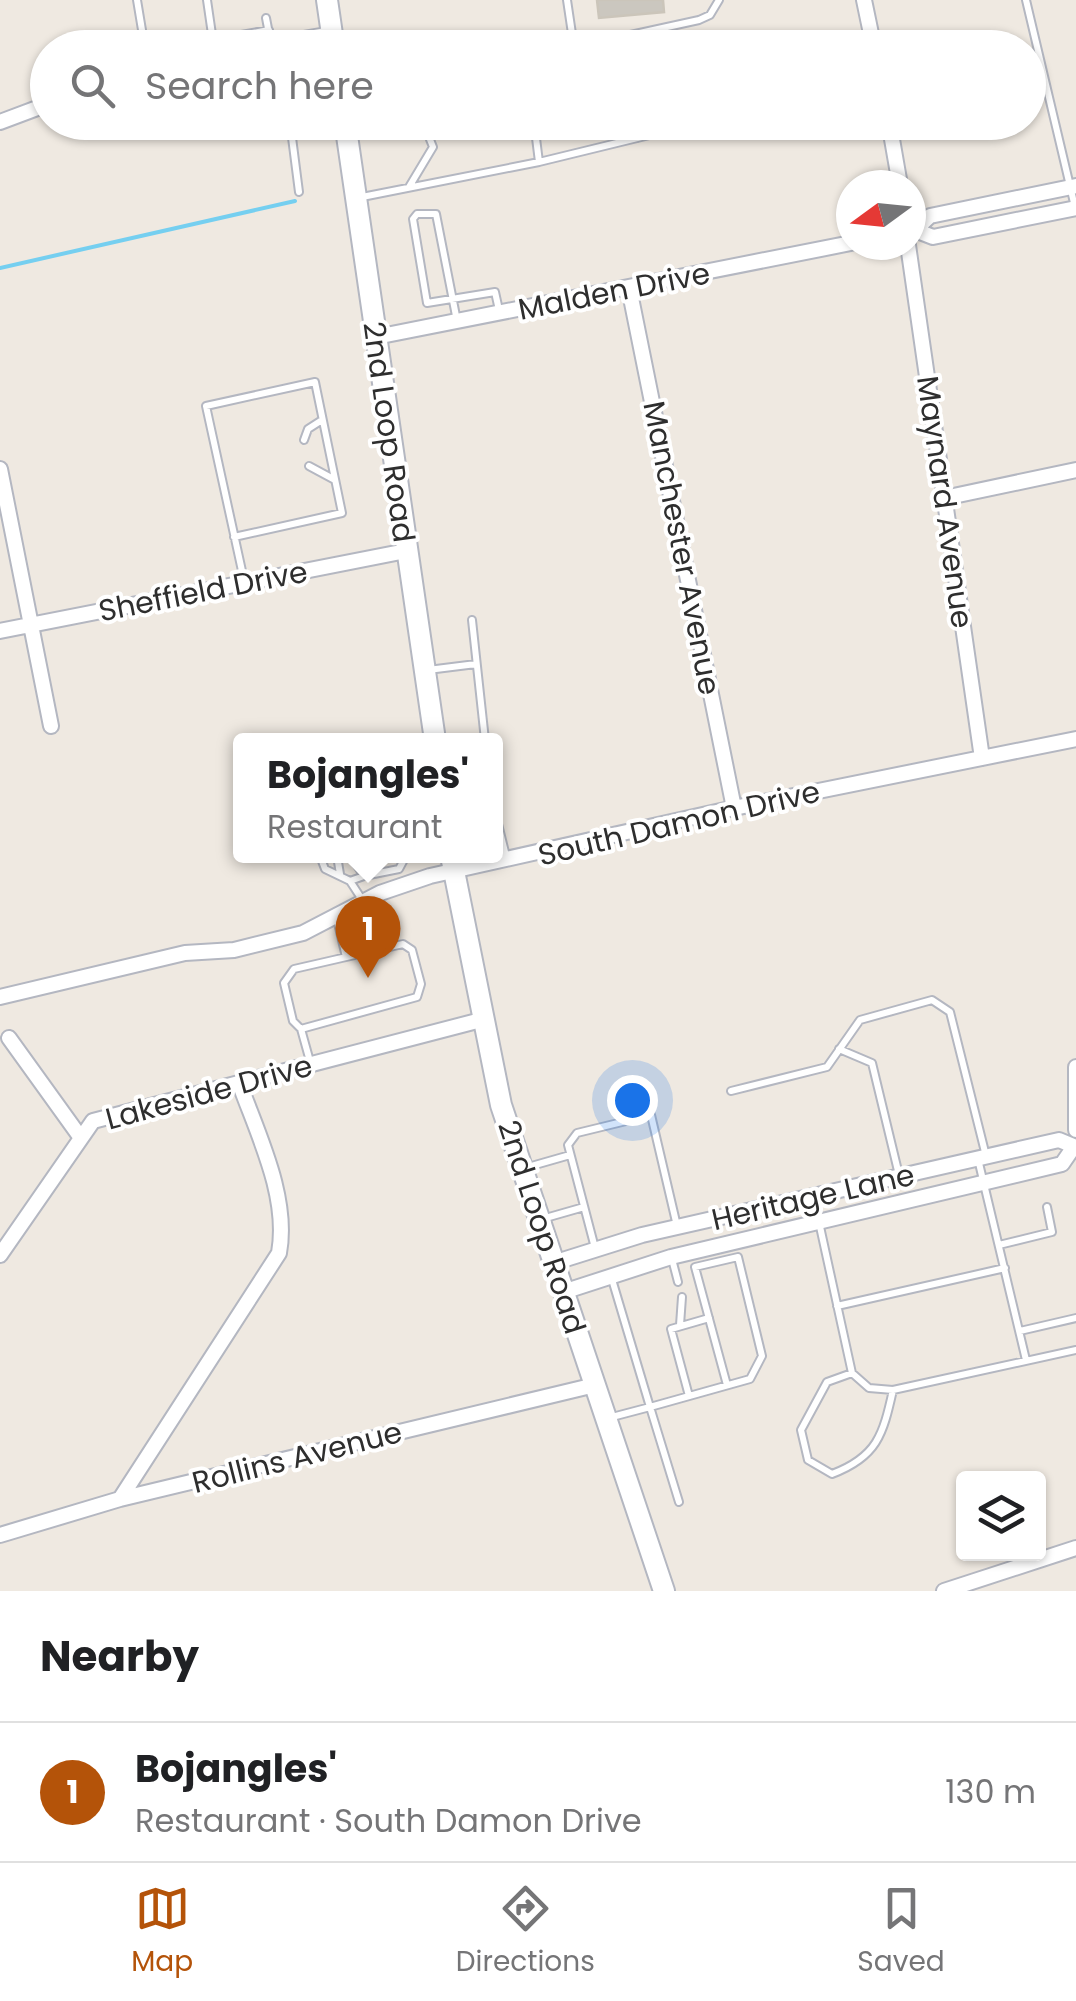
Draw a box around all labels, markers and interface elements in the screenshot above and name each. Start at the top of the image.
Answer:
search box [30,30,1046,140]
icon: search [65,58,120,113]
text: Search here [145,59,374,112]
north arrow [836,170,926,260]
street label: Malden Drive [514,251,714,331]
street label: 2nd Loop Road [352,319,426,545]
street label: Maynard Avenue [906,373,984,631]
street label: Manchester Avenue [632,397,732,699]
street label: Sheffield Drive [95,550,311,632]
popup [233,733,503,863]
text: Bojangles' [267,748,469,801]
street label: South Damon Drive [534,770,824,876]
text: Restaurant [267,804,443,849]
pin: 1 [336,896,400,978]
street label: Lakeside Drive [101,1044,317,1140]
your location [607,1075,658,1126]
street label: 2nd Loop Road [487,1115,597,1339]
street label: Heritage Lane [707,1153,919,1241]
street label: Rollins Avenue [187,1410,407,1504]
map controls [956,1471,1046,1561]
button: layers [956,1471,1046,1561]
text: Nearby [40,1627,199,1686]
text: Bojangles' [135,1742,337,1795]
text: 1 [66,1769,79,1814]
text: 130 m [945,1769,1036,1814]
text: Restaurant · South Damon Drive [135,1798,642,1843]
tab: Map [131,1881,193,1983]
tab: Directions [456,1881,595,1983]
tab: Saved [857,1881,945,1983]

